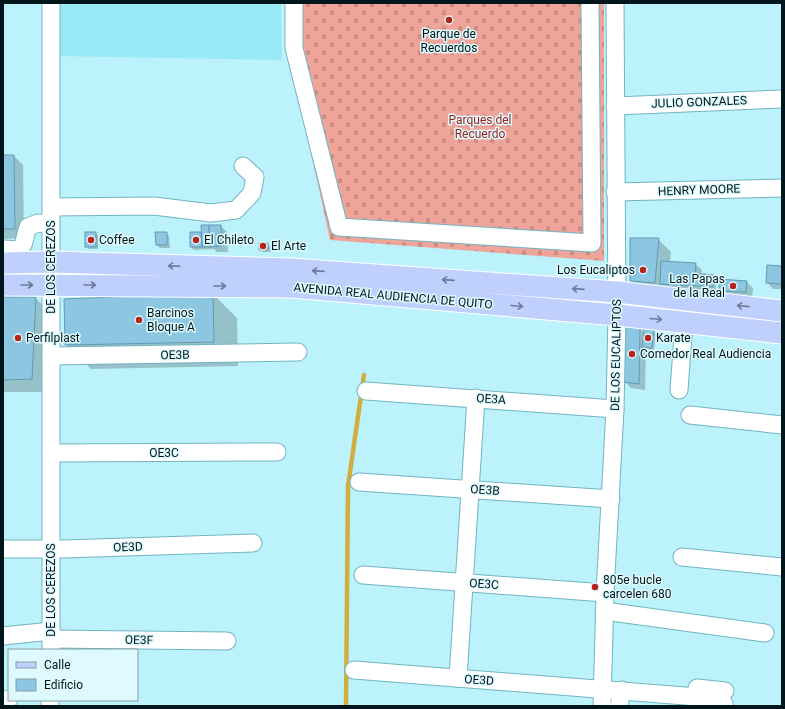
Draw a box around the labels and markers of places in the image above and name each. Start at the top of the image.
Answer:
marker: Parque de Recuerdos [444,15,454,25]
place label: Parque de Recuerdos [421,27,477,55]
place label: Coffee [99,233,135,247]
place label: El Chileto [204,233,254,247]
marker: Coffee [86,235,96,245]
marker: El Chileto [191,235,201,245]
place label: El Arte [271,239,306,253]
marker: El Arte [258,241,268,251]
place label: Los Eucaliptos [557,263,635,277]
marker: Los Eucaliptos [638,265,648,275]
place label: Las Papas de la Real [669,272,725,300]
marker: Las Papas de la Real [728,281,738,291]
place label: Barcinos Bloque A [147,306,195,334]
marker: Barcinos Bloque A [134,315,144,325]
place label: Perfilplast [26,331,80,345]
place label: Karate [656,331,691,345]
marker: Perfilplast [13,333,23,343]
marker: Karate [643,333,653,343]
place label: Comedor Real Audiencia [640,347,771,361]
marker: Comedor Real Audiencia [627,349,637,359]
place label: 805e bucle carcelen 680 [603,573,672,601]
marker: 805e bucle carcelen 680 [590,582,600,592]

